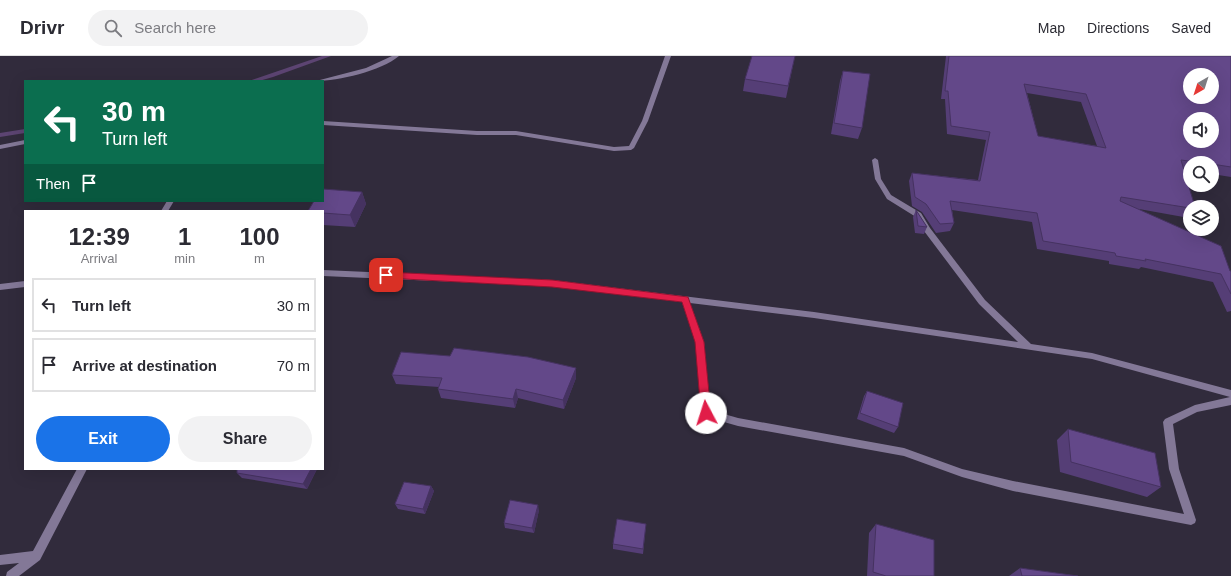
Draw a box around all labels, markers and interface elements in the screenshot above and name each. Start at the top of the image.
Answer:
search box [88,10,368,46]
text: Drivr [20,17,64,38]
icon: search [102,17,124,39]
text: Search here [134,19,216,36]
text: Map [1038,20,1065,36]
text: Directions [1087,20,1149,36]
text: Saved [1171,20,1211,36]
north arrow [1183,68,1219,104]
map controls [1183,68,1219,236]
icon: left [36,96,88,148]
text: 30 m [102,96,166,127]
button: sound [1183,112,1219,148]
text: Turn left [102,129,167,149]
button: search [1183,156,1219,192]
icon: arrive [78,172,100,194]
text: Then [36,175,70,192]
button: layers [1183,200,1219,236]
text: 12:39 [68,223,130,250]
text: 1 [178,223,191,250]
text: 100 [240,223,280,250]
text: Arrival [81,251,118,266]
text: min [174,251,195,266]
text: m [254,251,265,266]
pin [369,258,403,292]
icon: arrive [375,264,397,286]
icon: left [38,294,60,316]
text: Turn left [72,297,131,314]
text: 30 m [277,297,310,314]
icon: arrive [38,354,60,376]
text: Arrive at destination [72,357,217,374]
text: 70 m [277,357,310,374]
position arrow [685,392,727,434]
button: Exit [36,416,170,462]
button: Share [178,416,312,462]

